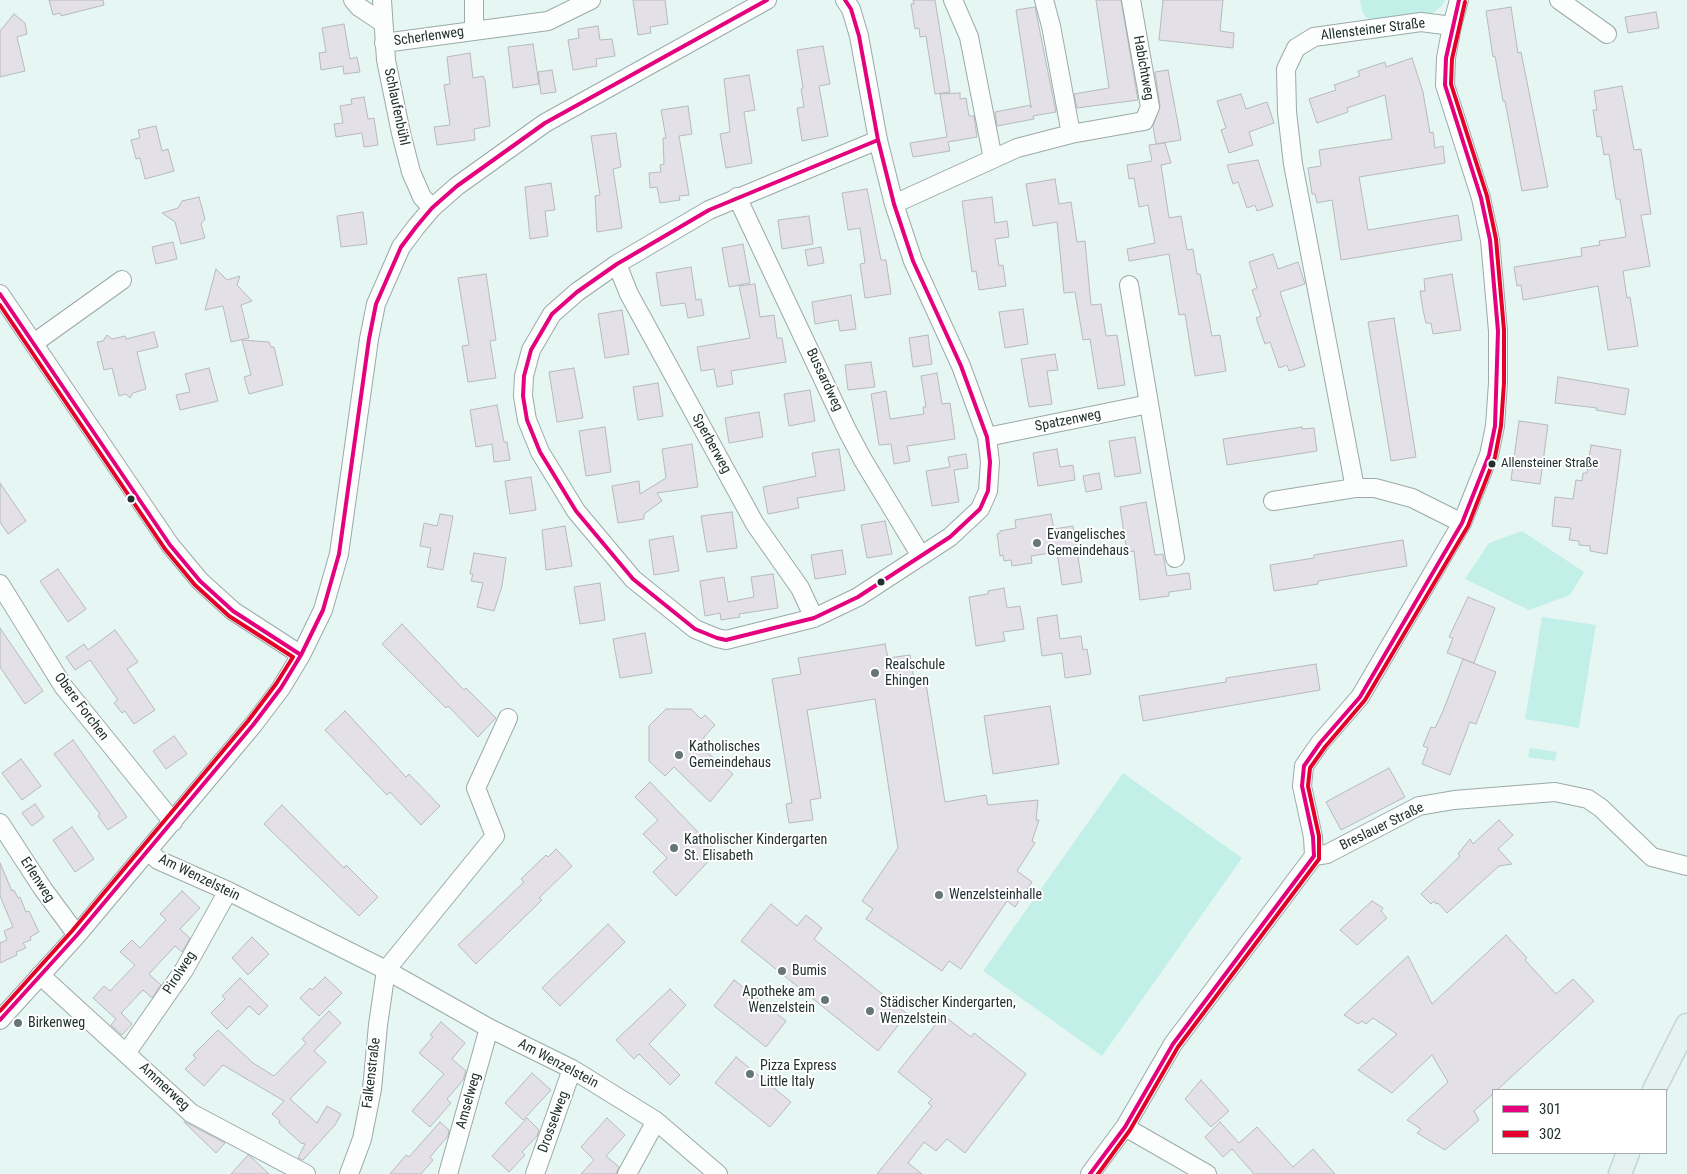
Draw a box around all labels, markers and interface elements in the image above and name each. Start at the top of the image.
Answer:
street label: Allensteiner Straße [1320,15,1426,45]
street label: Scherlenweg [393,24,465,50]
street label: Habichtweg [1129,34,1157,102]
street label: Schlaufenbühl [380,67,412,147]
street label: Bussardweg [802,346,846,414]
street label: Spatzenweg [1034,406,1102,436]
street label: Sperberweg [688,411,734,477]
place label: Allensteiner Straße [1501,456,1598,472]
marker: Allensteiner Straße [1487,459,1497,469]
unlabelled marker [126,494,136,504]
place label: Evangelisches Gemeindehaus [1047,527,1129,560]
marker: Evangelisches Gemeindehaus [1031,537,1043,549]
unlabelled marker [876,577,886,587]
place label: Realschule Ehingen [885,657,945,690]
marker: Realschule Ehingen [869,667,881,679]
street label: Obere Forchen [50,670,112,744]
place label: Katholisches Gemeindehaus [689,739,771,772]
marker: Katholisches Gemeindehaus [673,749,685,761]
street label: Breslauer Straße [1337,799,1427,855]
place label: Katholischer Kindergarten St. Elisabeth [684,832,827,864]
marker: Katholischer Kindergarten St. Elisabeth [668,842,680,854]
street label: Am Wenzelstein [156,851,242,905]
street label: Erlenweg [16,854,58,906]
place label: Wenzelsteinhalle [949,887,1042,903]
marker: Wenzelsteinhalle [933,889,945,901]
street label: Pirolweg [160,948,200,998]
place label: Bumis [792,963,827,979]
marker: Bumis [776,965,788,977]
place label: Apotheke am Wenzelstein [742,984,815,1016]
marker: Apotheke am Wenzelstein [819,994,831,1006]
place label: Städischer Kindergarten, Wenzelstein [880,995,1016,1028]
marker: Städischer Kindergarten, Wenzelstein [864,1005,876,1017]
place label: Birkenweg [28,1015,85,1031]
marker: Birkenweg [12,1017,24,1029]
street label: Am Wenzelstein [515,1036,601,1092]
street label: Falkenstraße [359,1037,385,1109]
place label: Pizza Express Little Italy [760,1058,837,1090]
street label: Ammerweg [135,1059,193,1115]
marker: Pizza Express Little Italy [744,1068,756,1080]
street label: Amselweg [453,1071,485,1131]
street label: Drosselweg [535,1089,573,1155]
legend [1492,1089,1667,1154]
text: 301 [1539,1100,1561,1118]
text: 302 [1539,1125,1561,1143]

